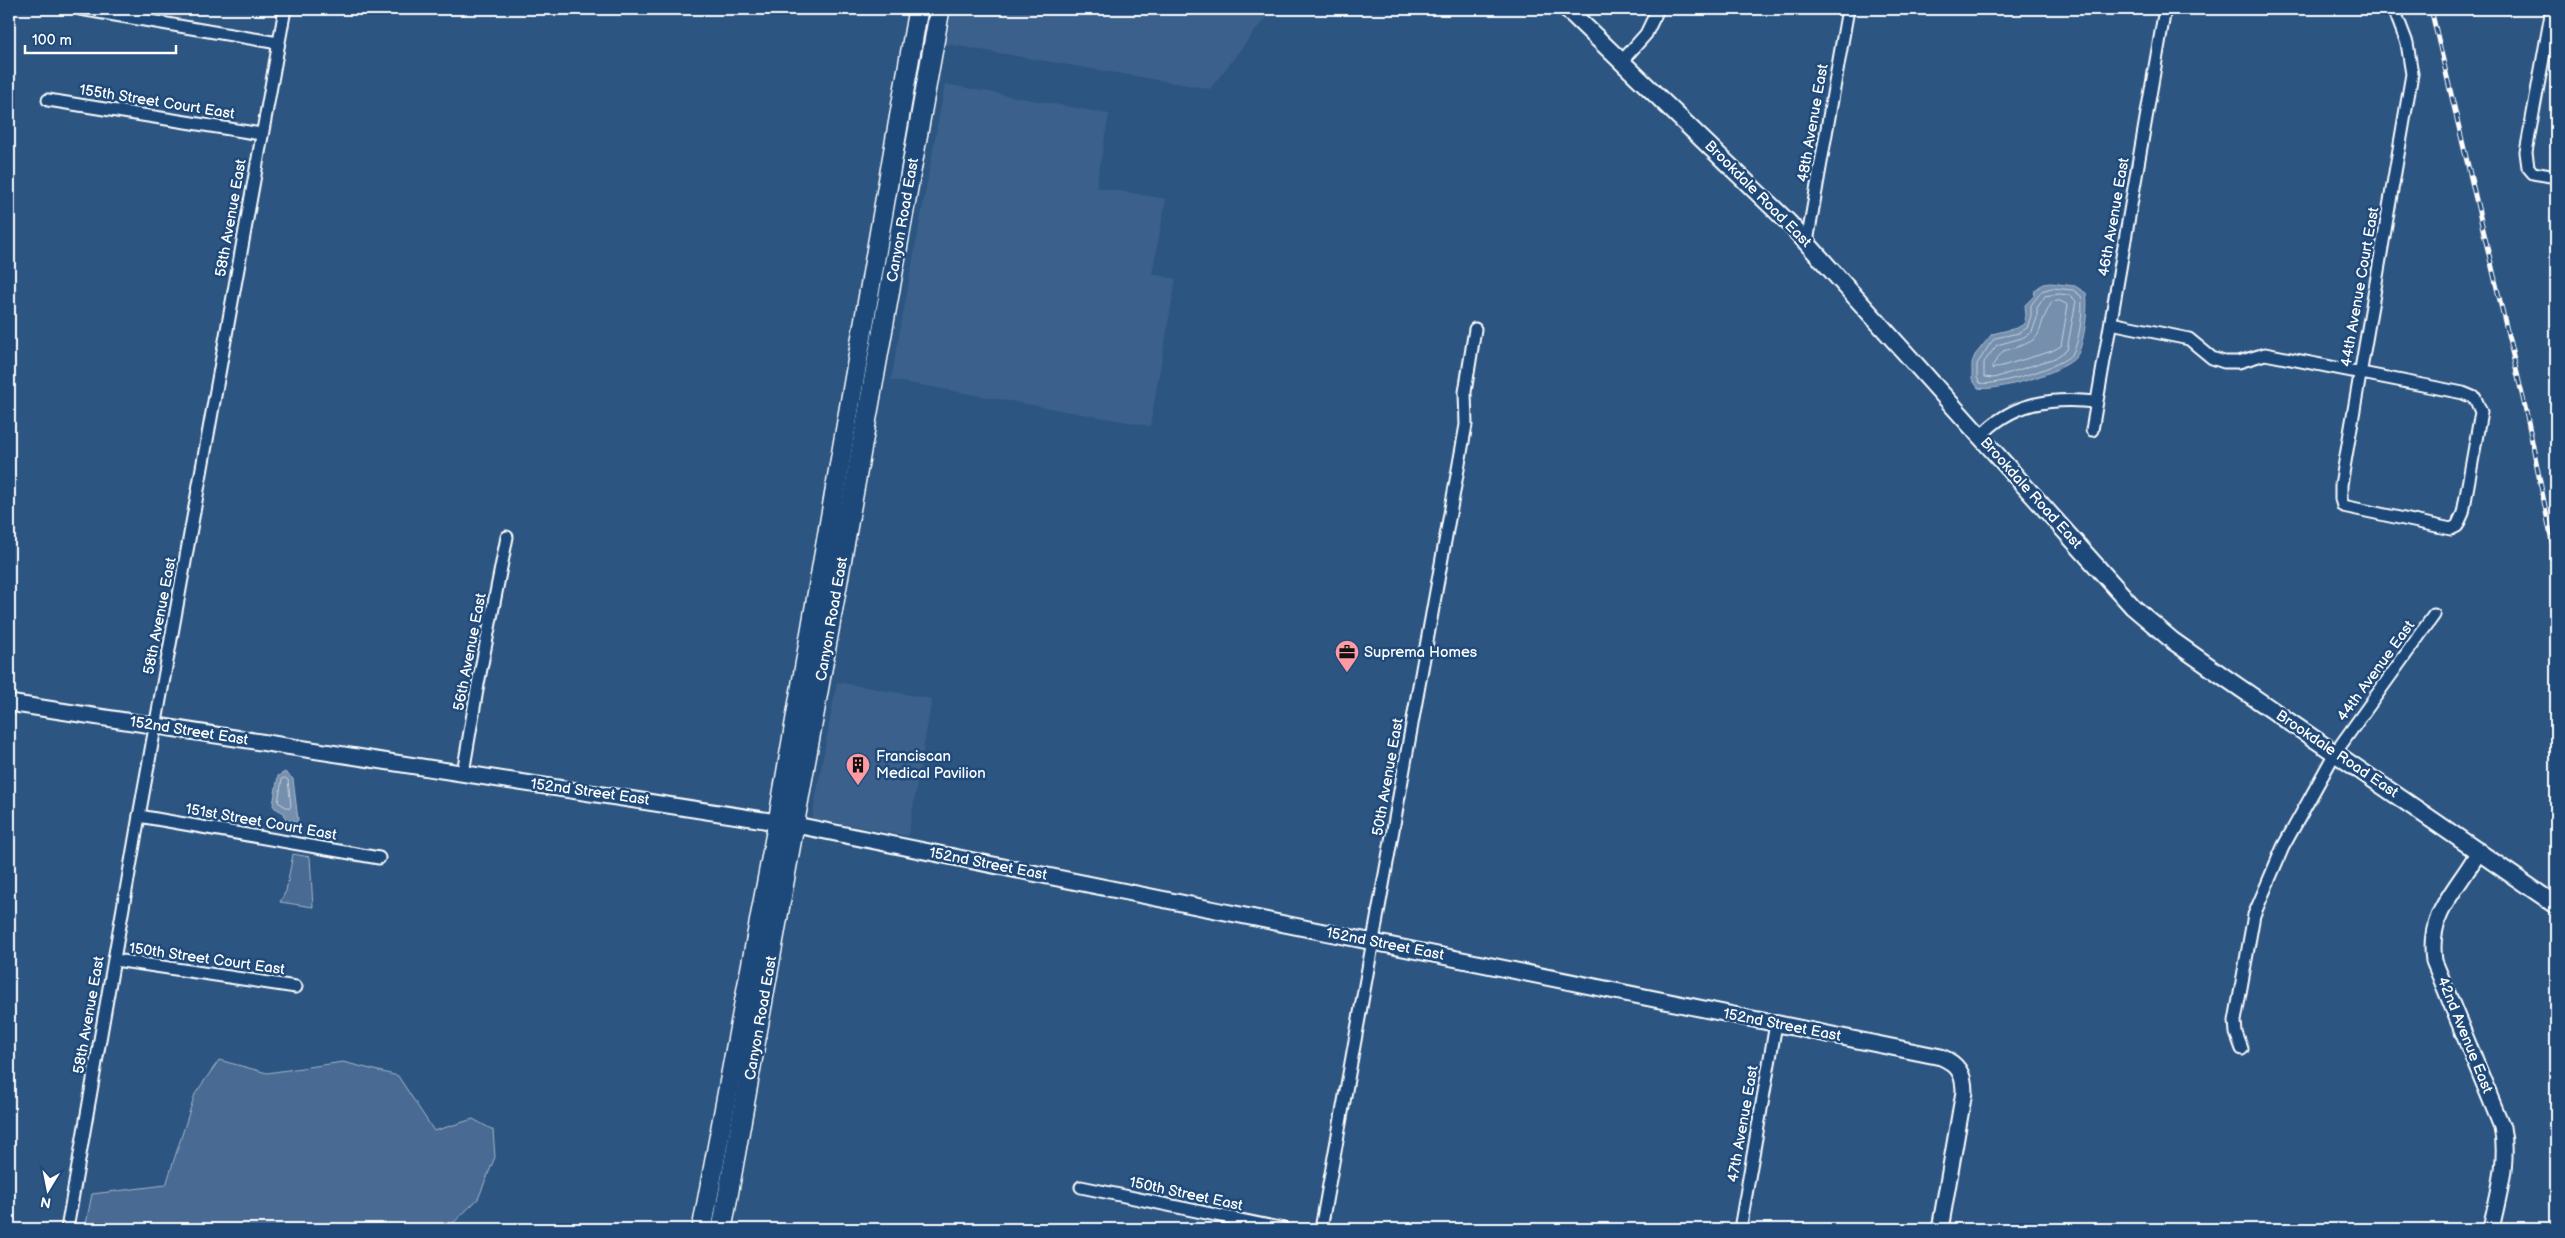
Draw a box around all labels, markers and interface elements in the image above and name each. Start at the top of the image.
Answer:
scale bar [25,22,176,54]
text: 100 m [32,31,72,50]
street label: 48th Avenue East [1793,62,1833,184]
street label: 155th Street Court East [78,80,236,124]
street label: Brookdale Road East [1701,137,1816,252]
street label: Canyon Road East [883,156,923,284]
street label: 46th Avenue East [2094,156,2134,278]
street label: 58th Avenue East [211,157,251,278]
street label: 44th Avenue Court East [2337,205,2383,368]
street label: Brookdale Road East [1976,433,2086,553]
street label: 58th Avenue East [139,555,181,676]
street label: Canyon Road East [812,555,852,683]
street label: 56th Avenue East [449,591,491,712]
street label: 44th Avenue East [2333,617,2419,725]
office icon: Suprema Homes [1334,639,1360,673]
place label: Suprema Homes [1364,643,1478,662]
street label: Brookdale Road East [2272,706,2402,802]
street label: 152nd Street East [128,712,250,750]
street label: 50th Avenue East [1368,716,1408,837]
place label: Franciscan Medical Pavilion [876,747,986,783]
building icon: Franciscan Medical Pavilion [845,752,871,786]
street label: 152nd Street East [529,774,651,810]
street label: 151st Street Court East [184,799,338,845]
street label: 152nd Street East [927,843,1049,885]
street label: 152nd Street East [1324,923,1446,965]
street label: 150th Street Court East [128,939,287,979]
street label: 58th Avenue East [69,954,109,1075]
street label: Canyon Road East [741,954,781,1082]
street label: 42nd Avenue East [2433,974,2497,1096]
street label: 152nd Street East [1721,1004,1843,1046]
street label: 47th Avenue East [1723,1064,1763,1184]
north arrow [22,1166,72,1216]
street label: 150th Street East [1128,1173,1245,1215]
text: N [39,1193,52,1212]

